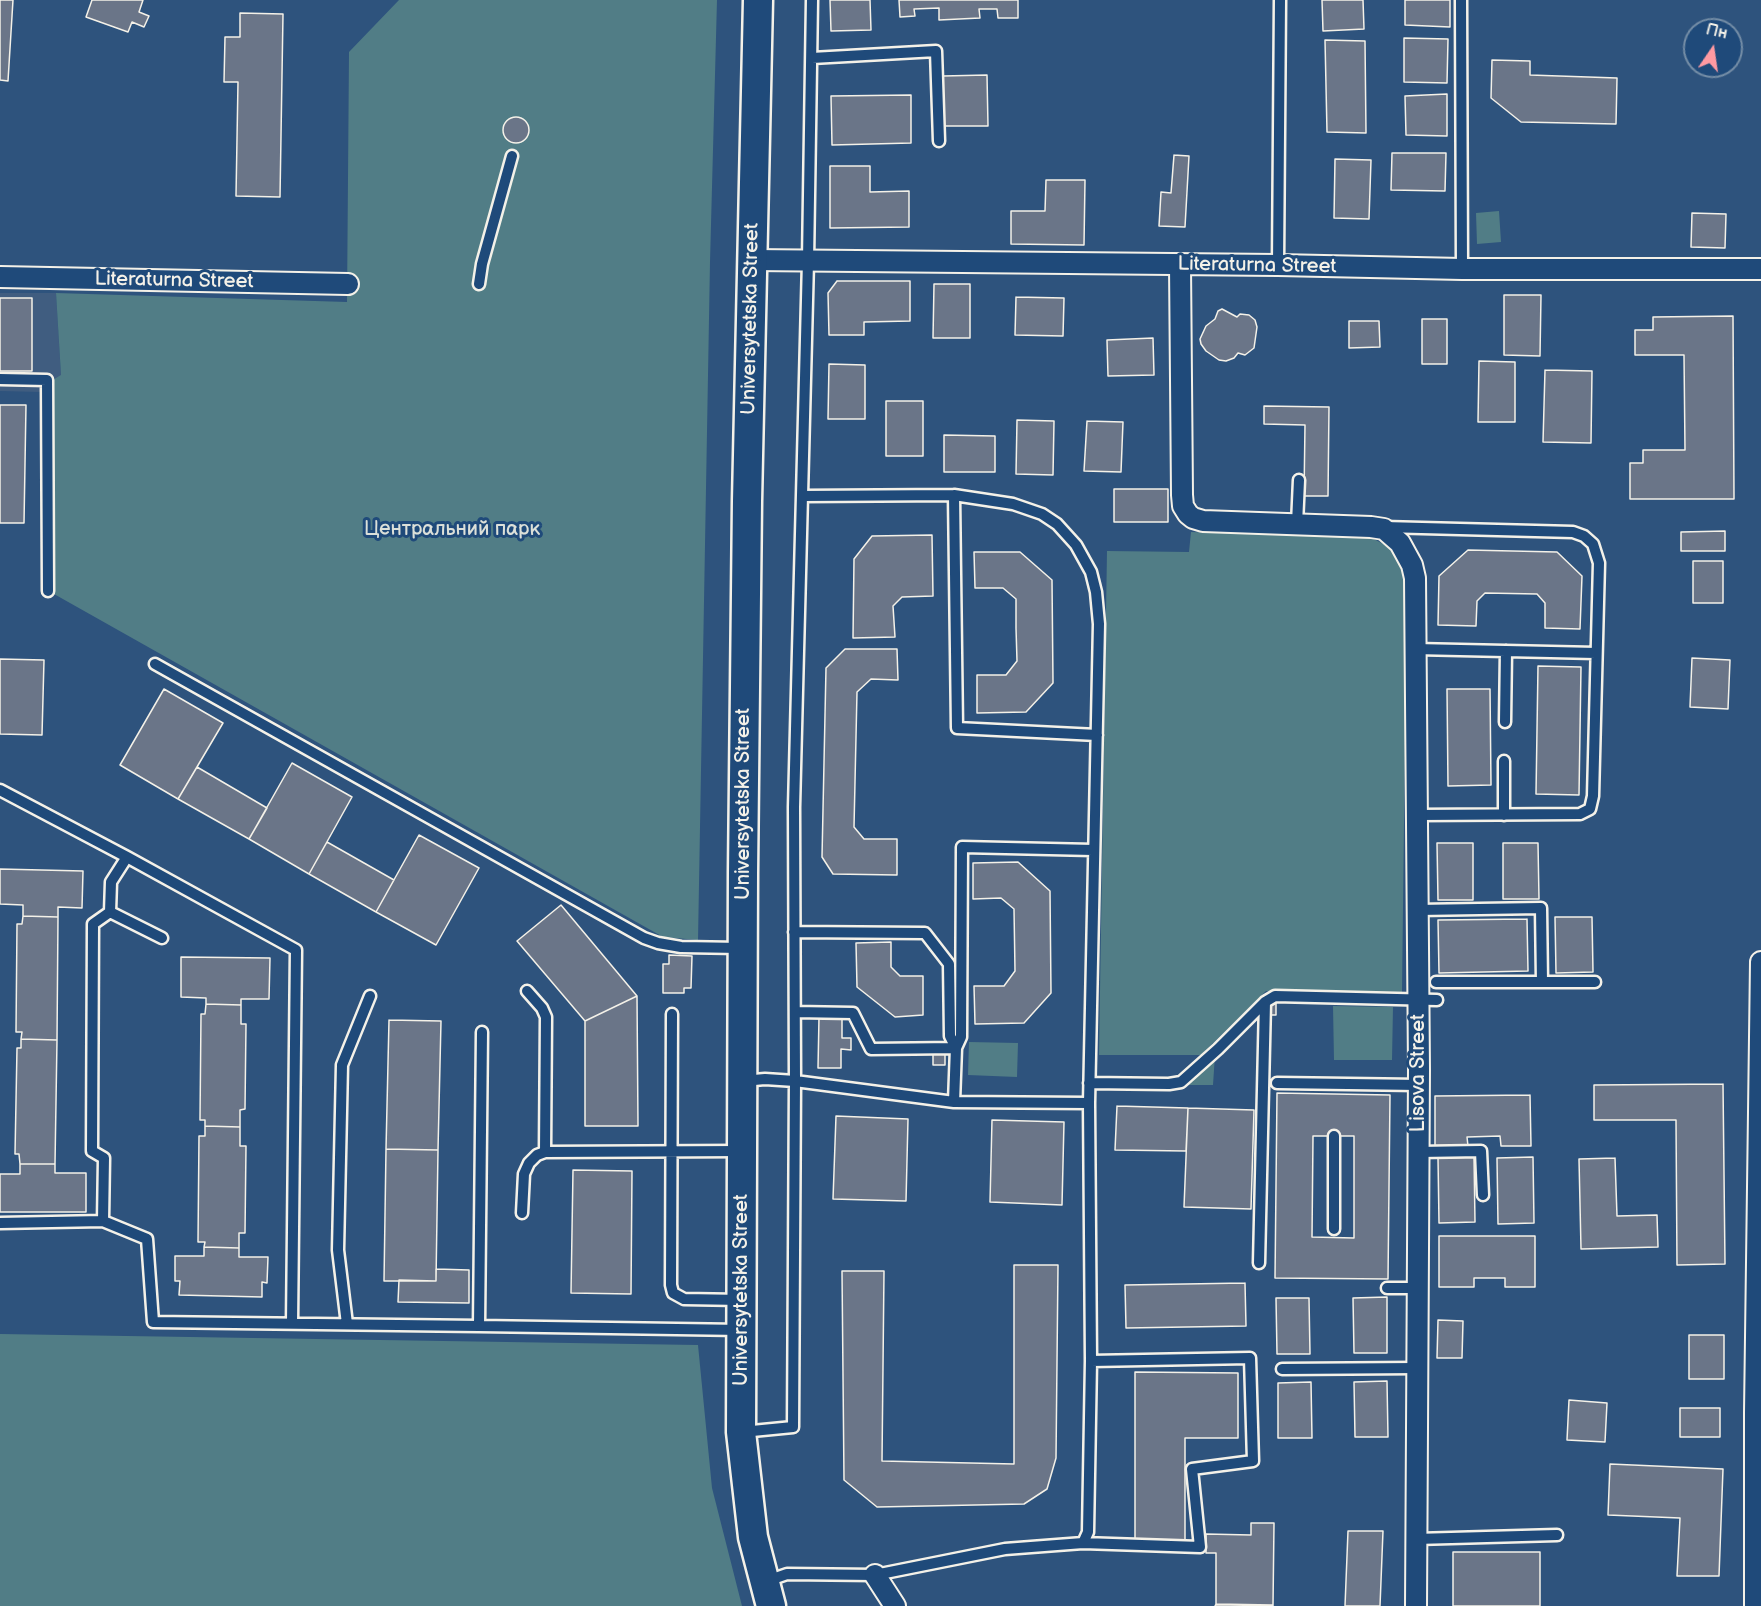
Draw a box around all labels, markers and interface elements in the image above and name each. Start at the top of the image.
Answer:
north arrow [1683,18,1743,78]
text: Пн [1704,20,1729,44]
street label: Universytetska Street [737,223,765,415]
street label: Literaturna Street [1177,253,1337,279]
street label: Literaturna Street [94,268,254,294]
park label: Центральний парк [364,518,540,542]
street label: Universytetska Street [732,708,756,900]
street label: Lisova Street [1407,1014,1431,1132]
street label: Universytetska Street [730,1194,754,1386]

